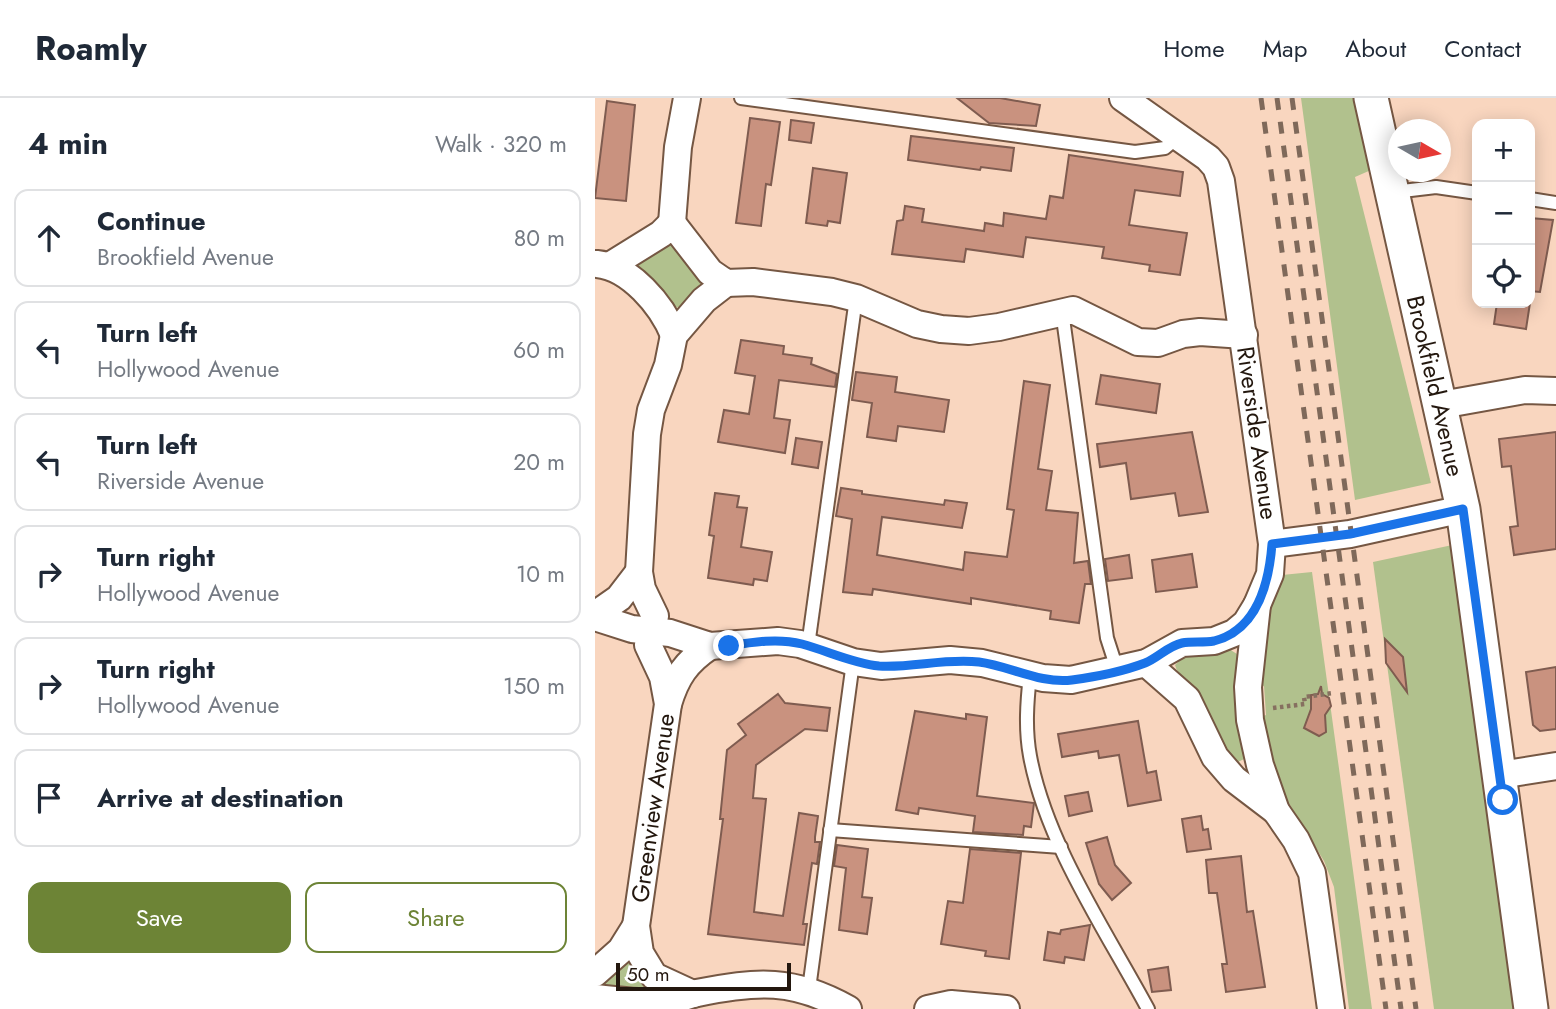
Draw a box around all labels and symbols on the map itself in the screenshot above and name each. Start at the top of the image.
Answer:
north arrow [1388,119,1451,182]
street label: Brookfield Avenue [1398,292,1473,480]
street label: Riverside Avenue [1228,344,1287,522]
route end [713,630,744,661]
street label: Greenview Avenue [622,711,683,905]
route start [1487,784,1518,815]
scale bar [616,960,791,992]

